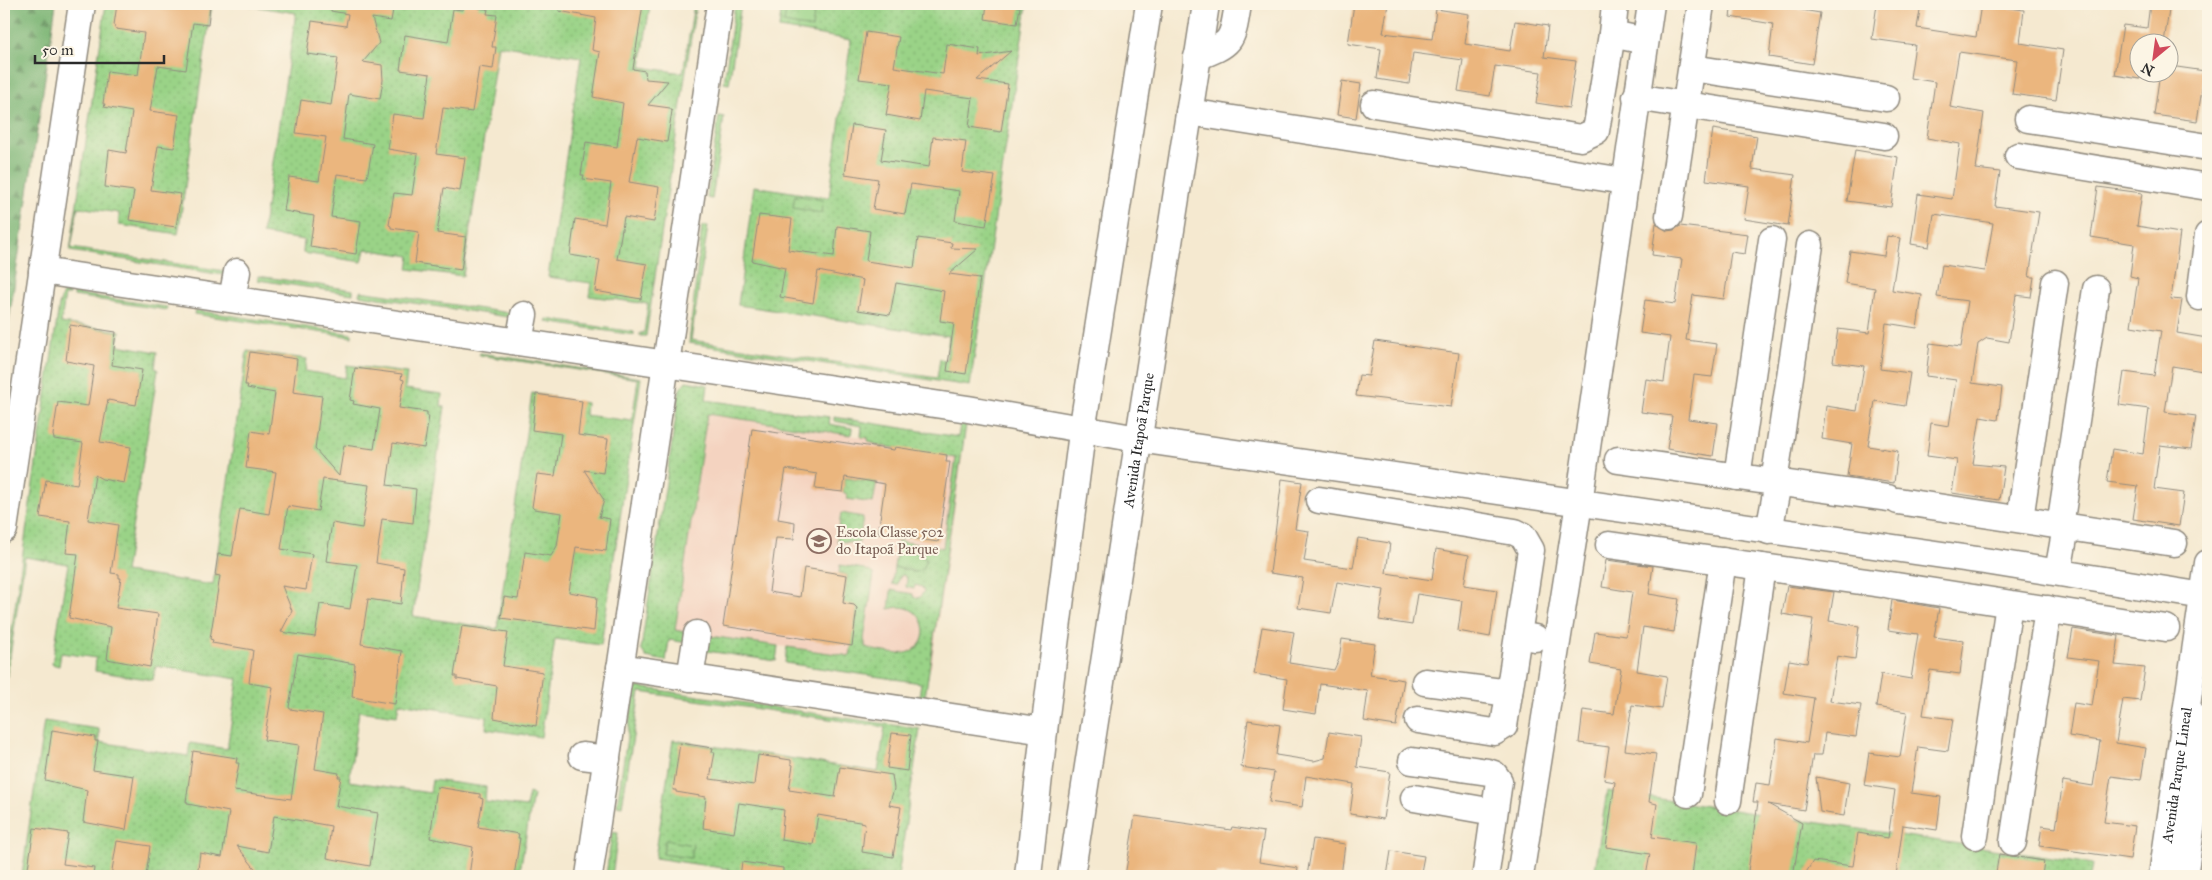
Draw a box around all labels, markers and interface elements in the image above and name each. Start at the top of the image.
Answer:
scale bar [35,32,164,64]
north arrow [2130,32,2180,82]
text: 50 m [42,41,74,59]
text: N [2139,59,2157,79]
street label: Avenida Itapoã Parque [1119,371,1158,510]
place label: Escola Classe 502 do Itapoã Parque [836,523,945,559]
school or university icon: Escola Classe 502 do Itapoã Parque [806,528,832,554]
street label: Avenida Parque Lineal [2158,705,2196,845]

